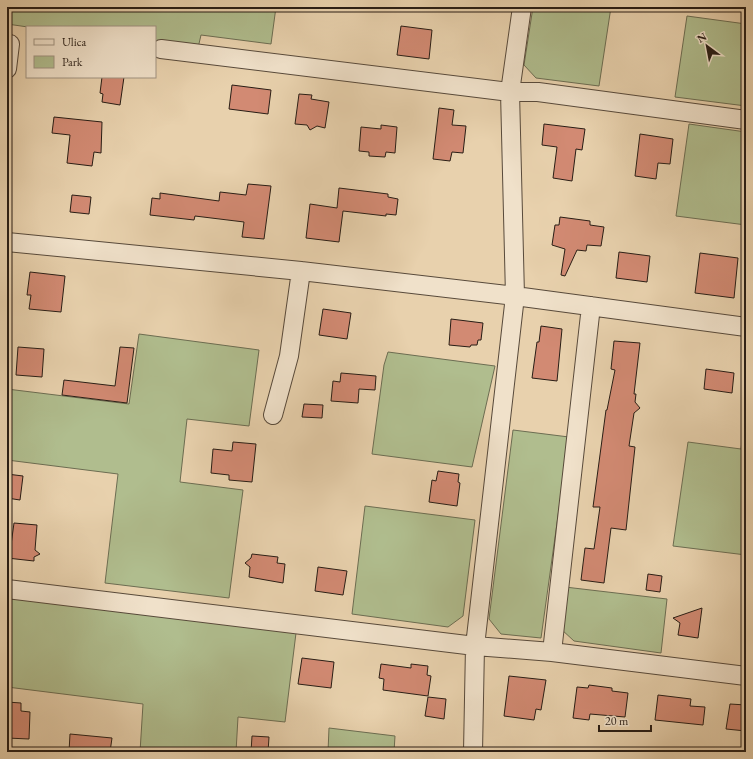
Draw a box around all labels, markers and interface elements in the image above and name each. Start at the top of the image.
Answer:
legend [26,26,156,78]
north arrow [687,26,727,66]
text: N [694,29,709,46]
text: Ulica [62,34,86,50]
text: Park [62,54,83,70]
scale bar [599,707,651,733]
text: 20 m [605,713,629,729]

